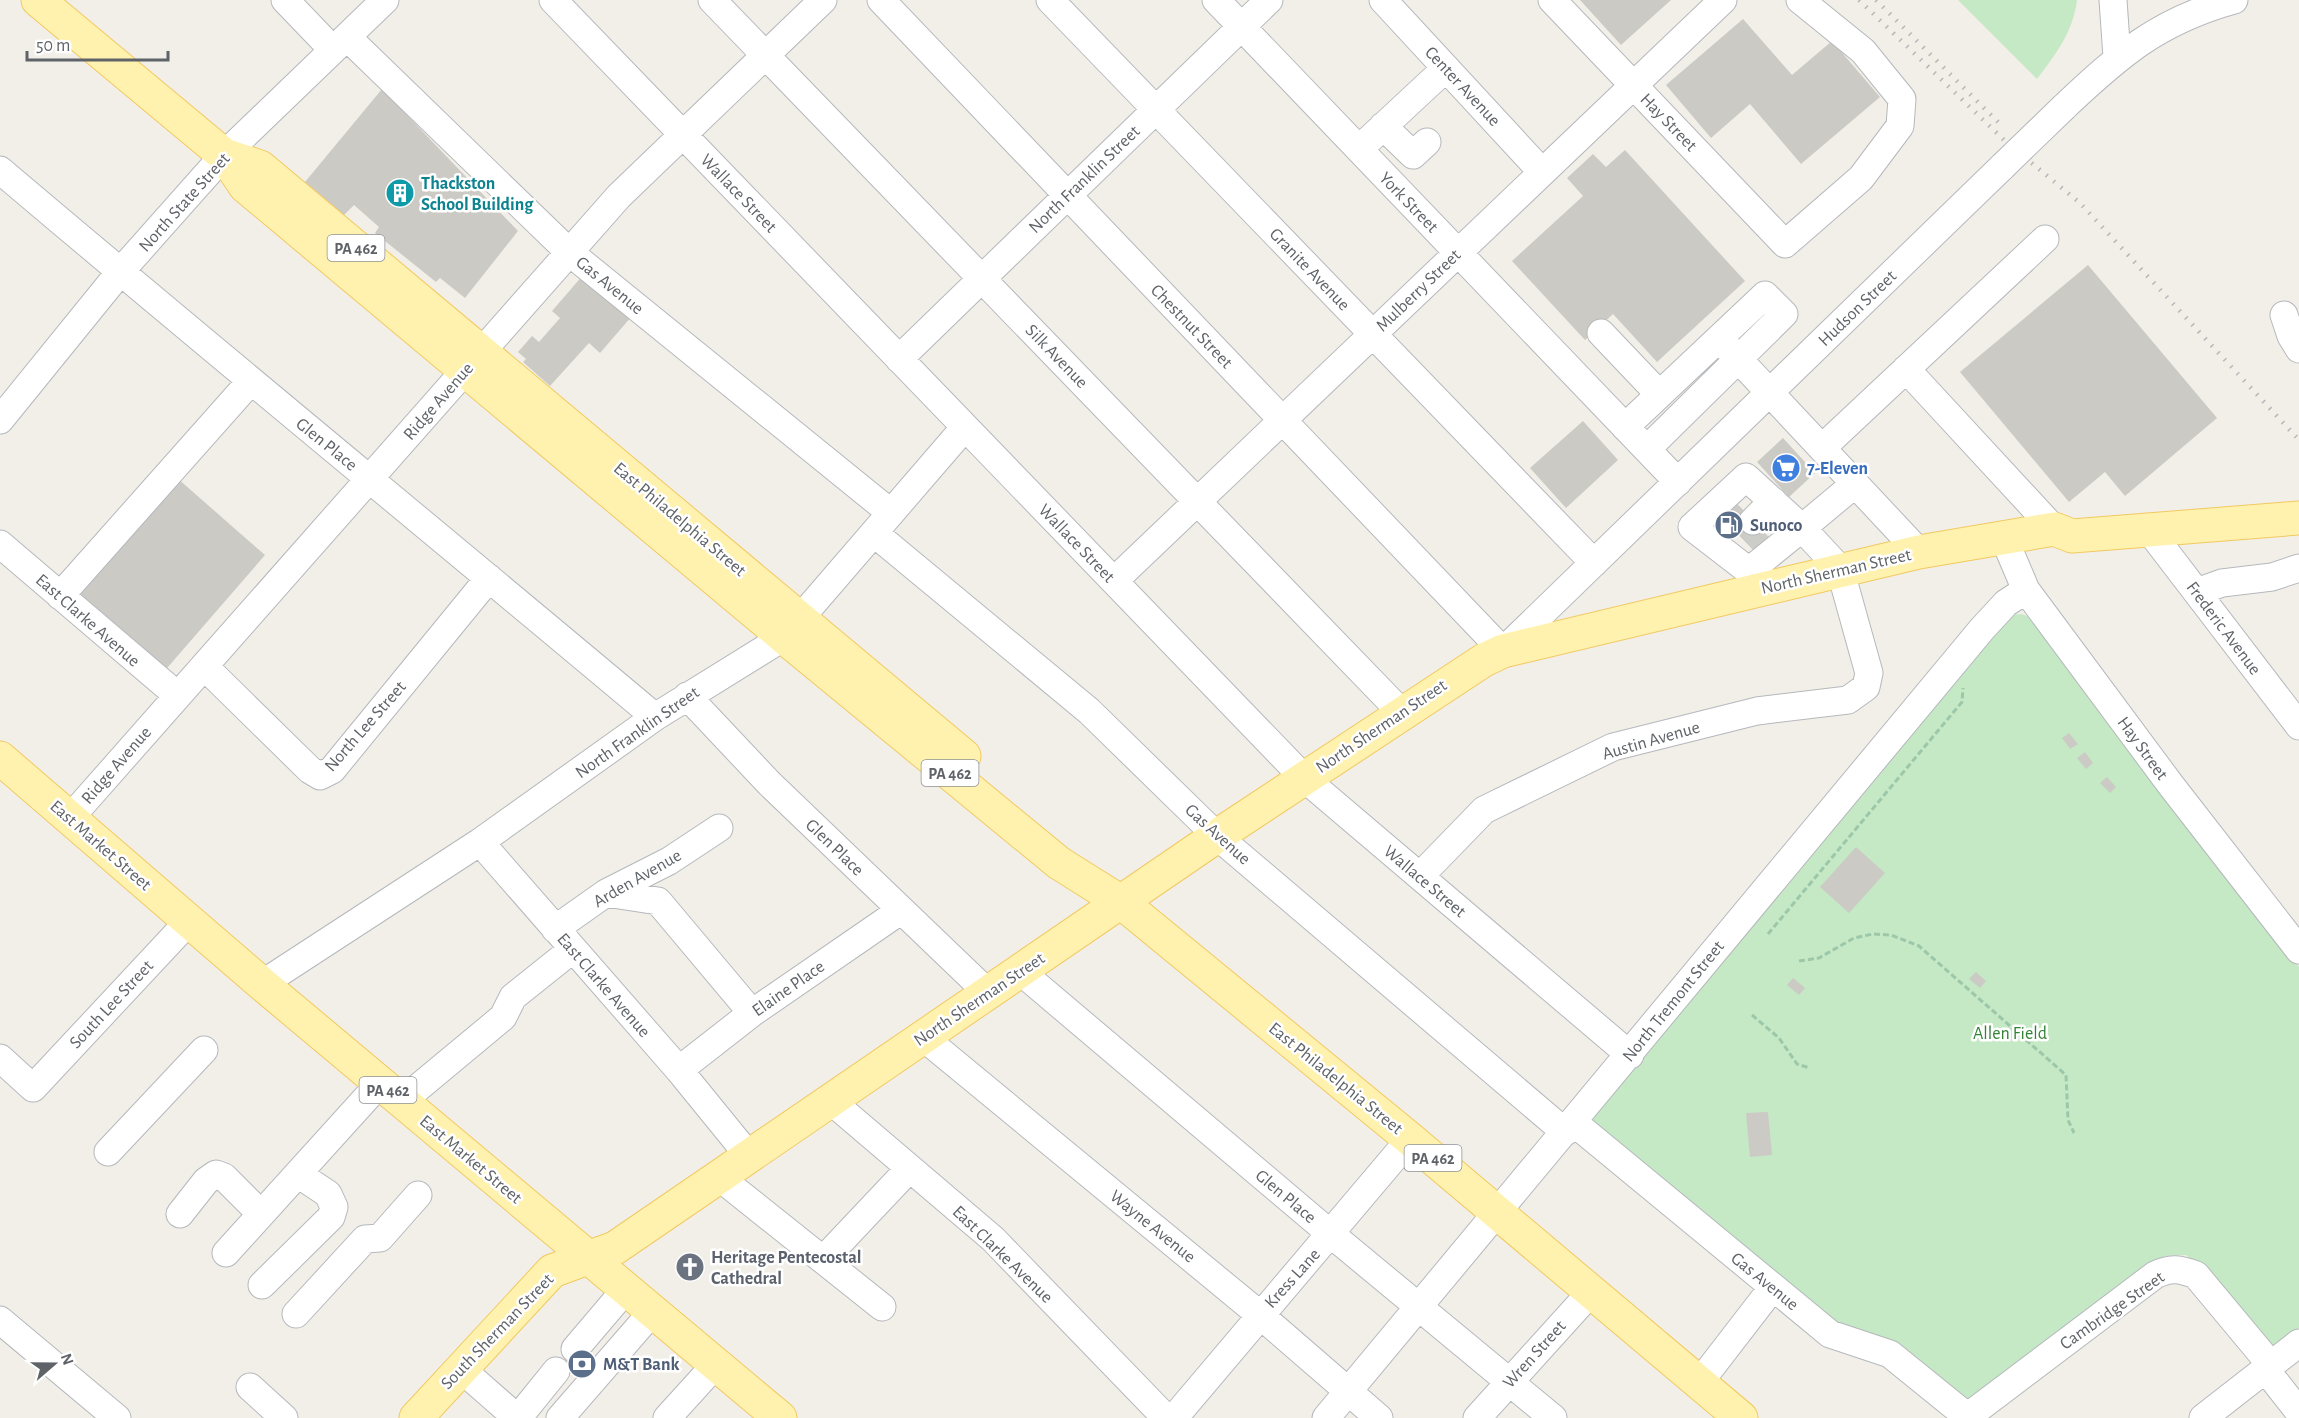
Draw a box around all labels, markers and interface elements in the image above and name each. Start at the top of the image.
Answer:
scale bar [27,24,168,62]
text: 50 m [36,37,70,55]
street label: Center Avenue [1421,43,1504,130]
street label: Hay Street [1636,90,1700,155]
street label: North Franklin Street [1026,122,1144,237]
street label: North State Street [136,150,234,256]
street label: Wallace Street [697,151,780,237]
street label: York Street [1375,169,1441,237]
place label: Thackston School Building [421,175,534,214]
building icon: Thackston School Building [384,177,416,209]
street label: Granite Avenue [1266,225,1353,314]
road number: PA 462 [328,235,385,261]
street label: Mulberry Street [1373,246,1465,335]
street label: Gas Avenue [572,253,647,318]
street label: Hudson Street [1815,267,1900,350]
street label: Chestnut Street [1147,281,1236,372]
street label: Silk Avenue [1022,321,1091,392]
street label: Ridge Avenue [400,359,477,444]
street label: Glen Place [292,415,360,475]
supermarket icon: 7-Eleven [1770,452,1802,484]
street label: East Philadelphia Street [610,459,749,580]
place label: 7-Eleven [1807,460,1868,478]
street label: Wallace Street [1035,501,1118,587]
fuel station icon: Sunoco [1713,509,1745,541]
place label: Sunoco [1750,517,1803,535]
street label: North Sherman Street [1759,546,1913,598]
street label: East Clarke Avenue [32,571,143,671]
street label: Frederic Avenue [2182,579,2264,679]
street label: North Sherman Street [1313,676,1450,777]
street label: North Lee Street [322,678,410,775]
street label: North Franklin Street [572,683,703,782]
street label: Hay Street [2113,714,2171,784]
street label: Austin Avenue [1600,718,1702,763]
street label: Ridge Avenue [78,723,155,808]
road number: PA 462 [922,760,978,786]
street label: East Market Street [46,797,154,894]
street label: Gas Avenue [1181,801,1253,869]
street label: Glen Place [802,816,867,880]
street label: Wallace Street [1380,842,1469,921]
street label: Arden Avenue [590,846,685,911]
street label: East Clarke Avenue [553,930,653,1041]
street label: North Tremont Street [1620,938,1728,1065]
street label: North Sherman Street [911,949,1048,1050]
street label: South Lee Street [66,957,157,1052]
street label: Elaine Place [749,957,828,1020]
street label: East Philadelphia Street [1265,1019,1406,1138]
park label: Allen Field [1973,1025,2047,1043]
road number: PA 462 [360,1077,416,1103]
street label: East Market Street [416,1112,525,1208]
road number: PA 462 [1404,1145,1462,1171]
street label: Glen Place [1252,1166,1319,1227]
street label: Wayne Avenue [1106,1187,1198,1266]
street label: East Clarke Avenue [949,1203,1056,1307]
street label: Kress Lane [1262,1245,1324,1312]
place label: Heritage Pentecostal Cathedral [711,1249,862,1288]
street label: Gas Avenue [1727,1249,1802,1314]
church icon: Heritage Pentecostal Cathedral [674,1251,706,1283]
street label: Cambridge Street [2057,1268,2168,1353]
street label: South Sherman Street [438,1270,558,1393]
street label: Wren Street [1500,1317,1570,1392]
north arrow [24,1334,84,1394]
bank icon: M&T Bank [566,1348,598,1380]
text: N [58,1351,77,1367]
place label: M&T Bank [603,1356,679,1374]

